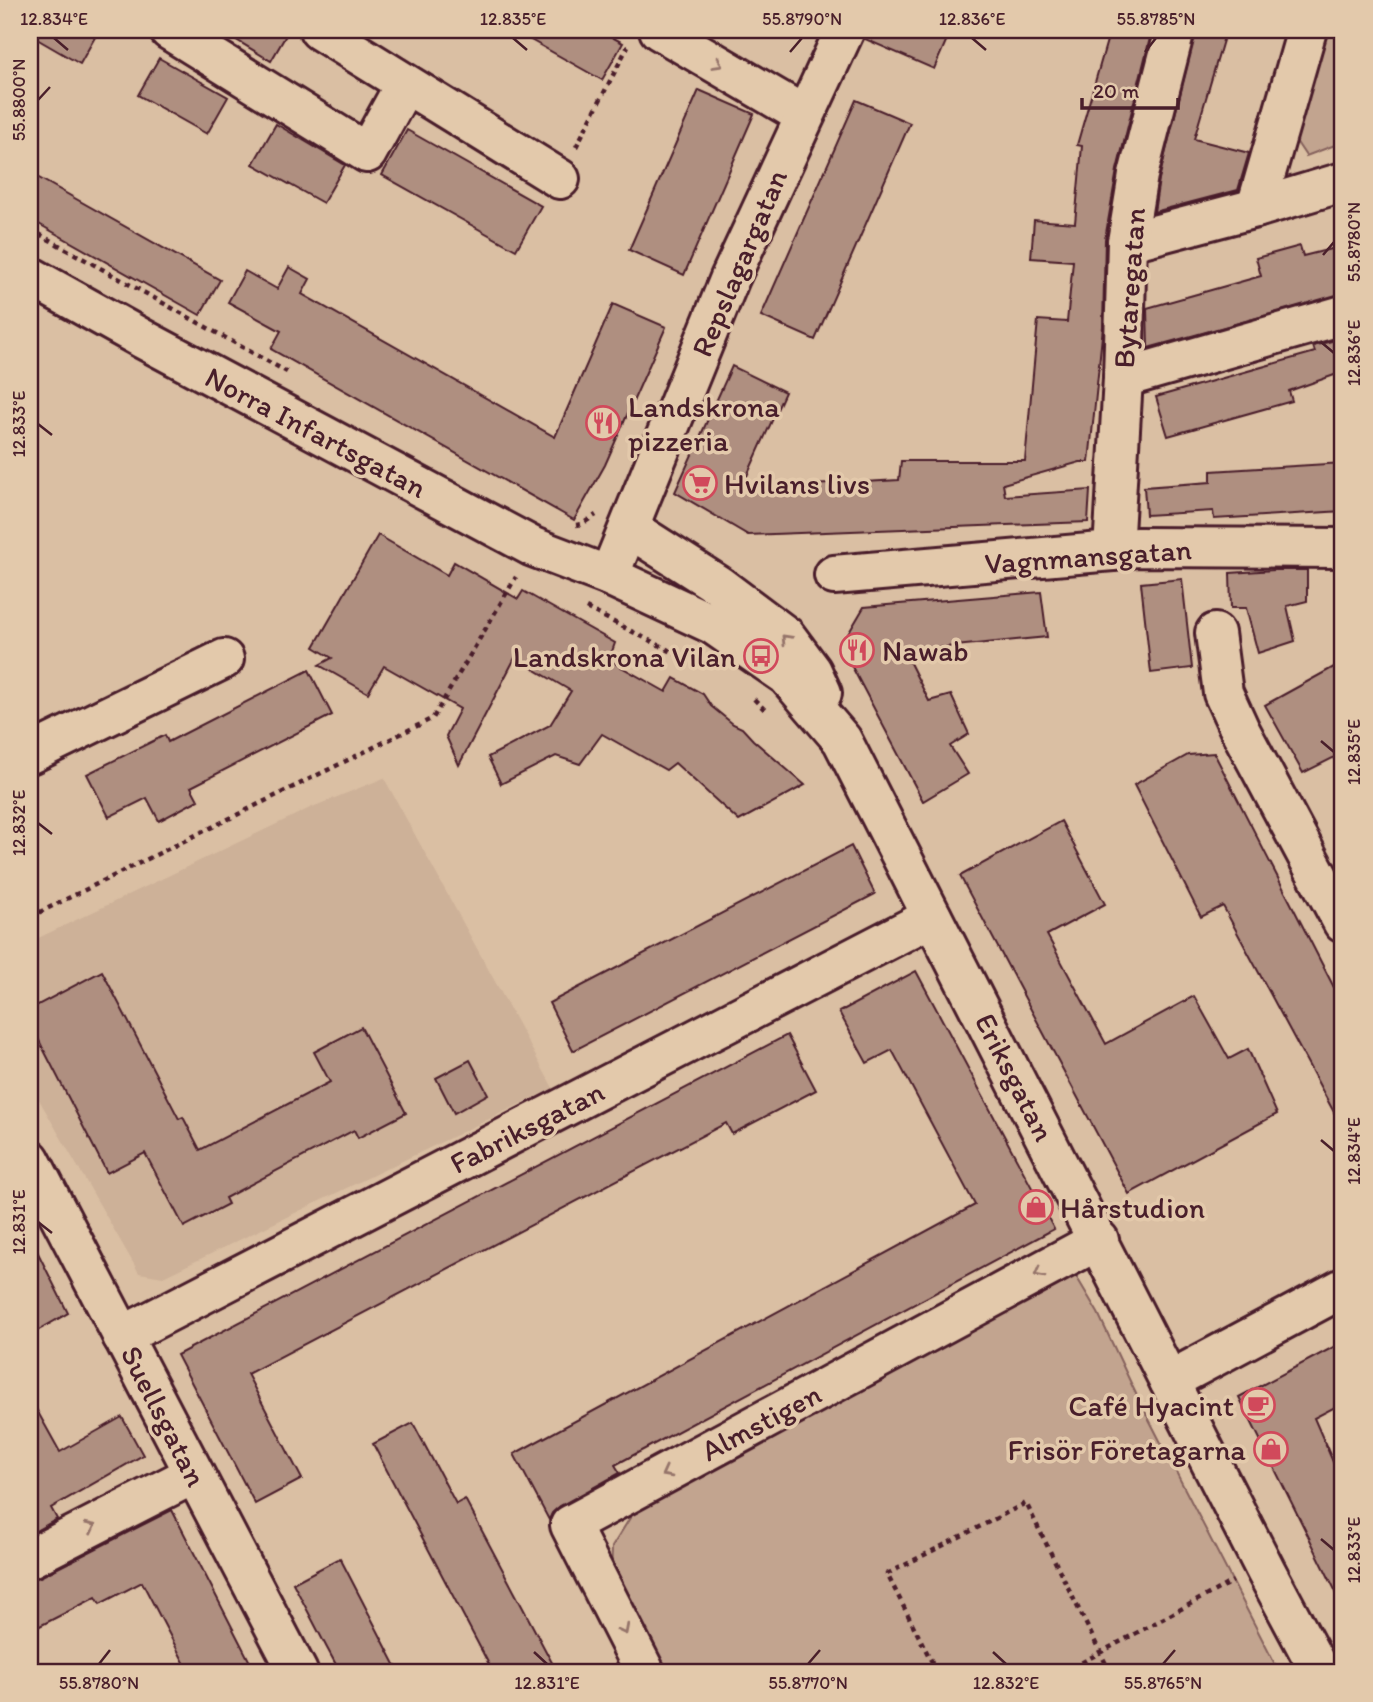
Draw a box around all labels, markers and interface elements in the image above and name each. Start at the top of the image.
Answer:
text: 12.834°E [20,8,88,30]
text: 12.835°E [480,8,546,30]
text: 55.8790°N [762,8,842,30]
text: 12.836°E [939,8,1005,30]
text: 55.8785°N [1117,8,1195,30]
one-way arrow [710,56,723,69]
text: 55.8800°N [8,59,30,141]
scale bar [1082,66,1179,110]
text: 20 m [1093,78,1140,103]
street label: Repslagargatan [683,164,795,362]
text: 55.8780°N [1343,202,1365,282]
street label: Bytaregatan [1105,206,1153,370]
text: 12.836°E [1343,320,1365,386]
street label: Norra Infartsgatan [199,358,433,506]
place label: Landskrona pizzeria [628,388,780,459]
text: 12.833°E [8,390,30,457]
restaurant icon: Landskrona pizzeria [584,404,622,442]
supermarket icon: Hvilans livs [681,464,719,502]
place label: Hvilans livs [724,465,870,502]
street label: Vagnmansgatan [983,530,1193,582]
restaurant icon: Nawab [838,631,876,669]
place label: Nawab [882,632,969,669]
one-way arrow [782,634,795,647]
bus stop icon: Landskrona Vilan [742,637,780,675]
place label: Landskrona Vilan [513,638,736,675]
text: 12.835°E [1343,719,1365,785]
text: 12.832°E [8,790,30,856]
street label: Eriksgatan [967,1007,1063,1147]
street label: Fabriksgatan [444,1072,610,1182]
text: 12.834°E [1343,1117,1365,1185]
shop icon: Hårstudion [1017,1188,1055,1226]
text: 12.831°E [8,1189,30,1255]
place label: Hårstudion [1060,1189,1205,1226]
one-way arrow [1034,1265,1046,1278]
street label: Suellsgatan [113,1339,215,1493]
street label: Almstigen [695,1375,827,1469]
cafe icon: Café Hyacint [1239,1386,1277,1424]
place label: Café Hyacint [1068,1387,1234,1424]
shop icon: Frisör Företagarna [1252,1430,1290,1468]
place label: Frisör Företagarna [1007,1431,1246,1468]
one-way arrow [661,1465,673,1479]
text: 12.833°E [1343,1516,1365,1583]
one-way arrow [83,1522,96,1536]
one-way arrow [615,1623,629,1635]
text: 55.8780°N [59,1672,139,1694]
text: 12.831°E [514,1672,580,1694]
text: 55.8770°N [768,1672,848,1694]
text: 12.832°E [973,1672,1039,1694]
text: 55.8765°N [1124,1672,1202,1694]

